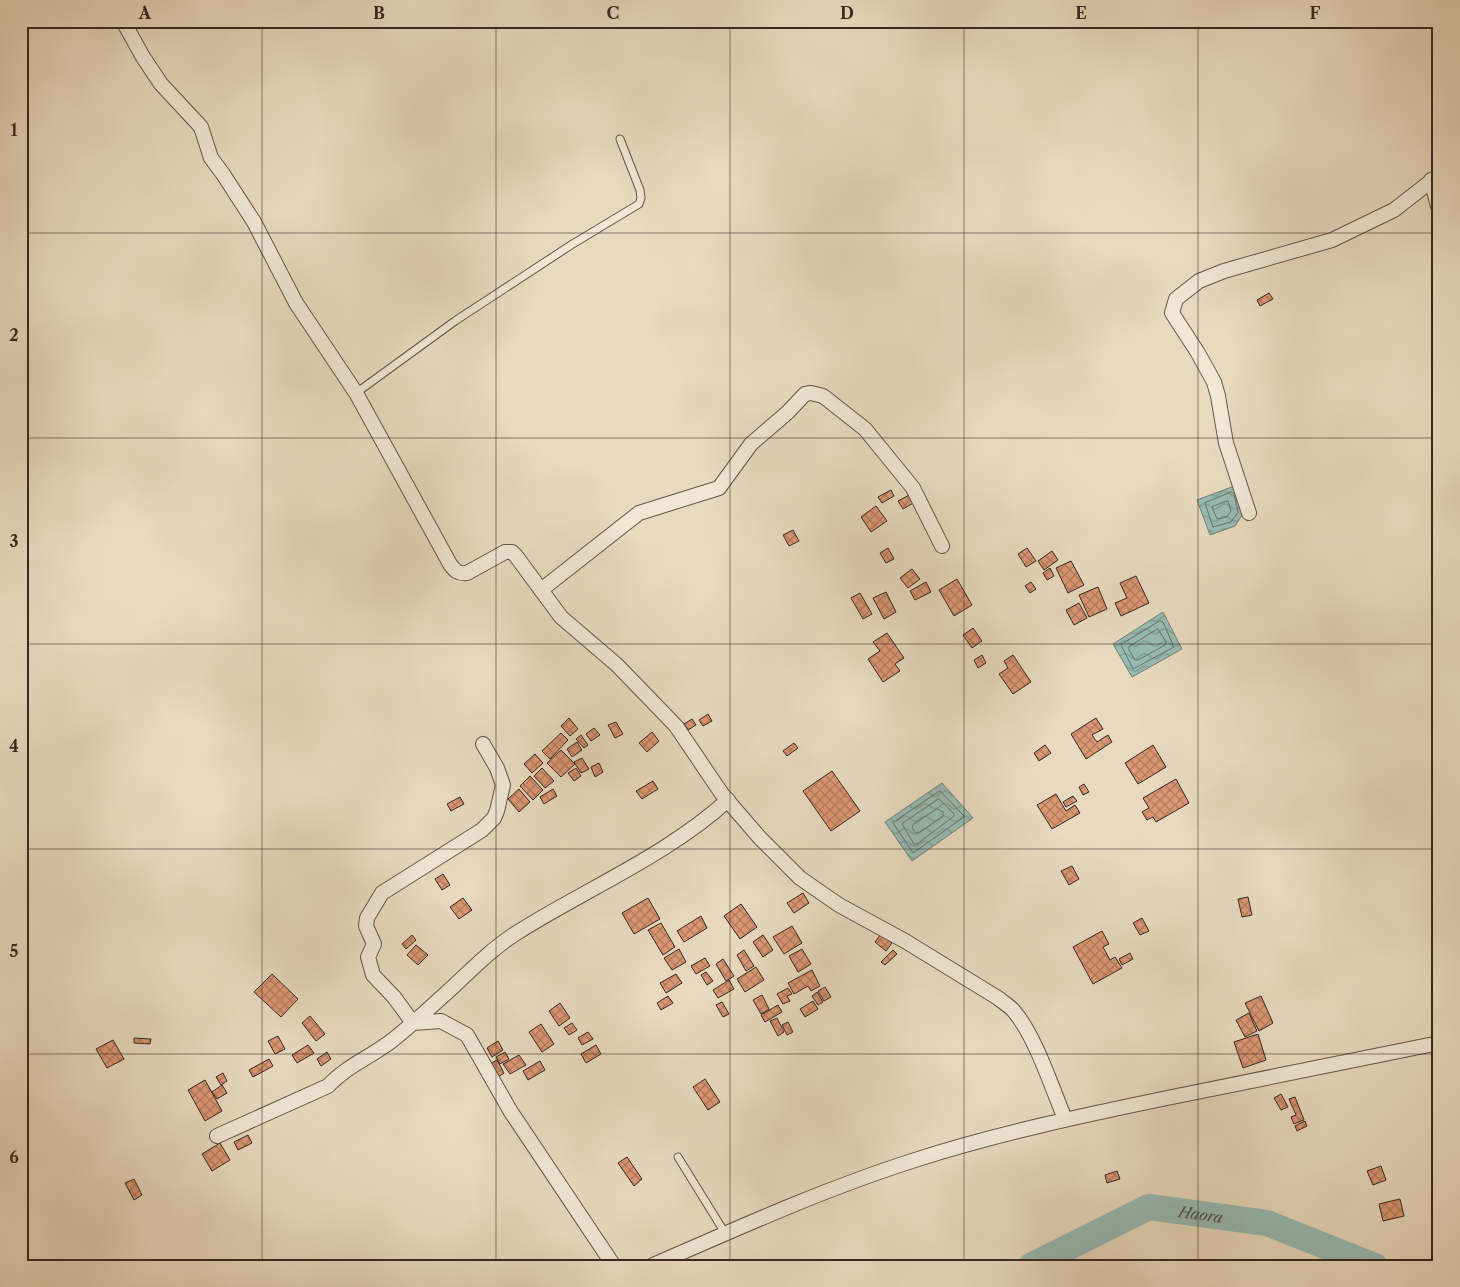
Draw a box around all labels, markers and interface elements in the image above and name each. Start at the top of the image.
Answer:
text: A [138,3,152,23]
text: B [373,3,385,23]
text: C [607,3,619,23]
text: D [840,3,854,23]
text: E [1075,3,1087,23]
text: F [1310,3,1321,23]
text: 1 [10,120,18,140]
text: 2 [9,325,19,345]
text: 3 [9,531,19,551]
text: 4 [9,736,19,756]
text: 5 [10,941,19,961]
text: 6 [9,1147,19,1167]
water label: Haora [1176,1201,1224,1226]

